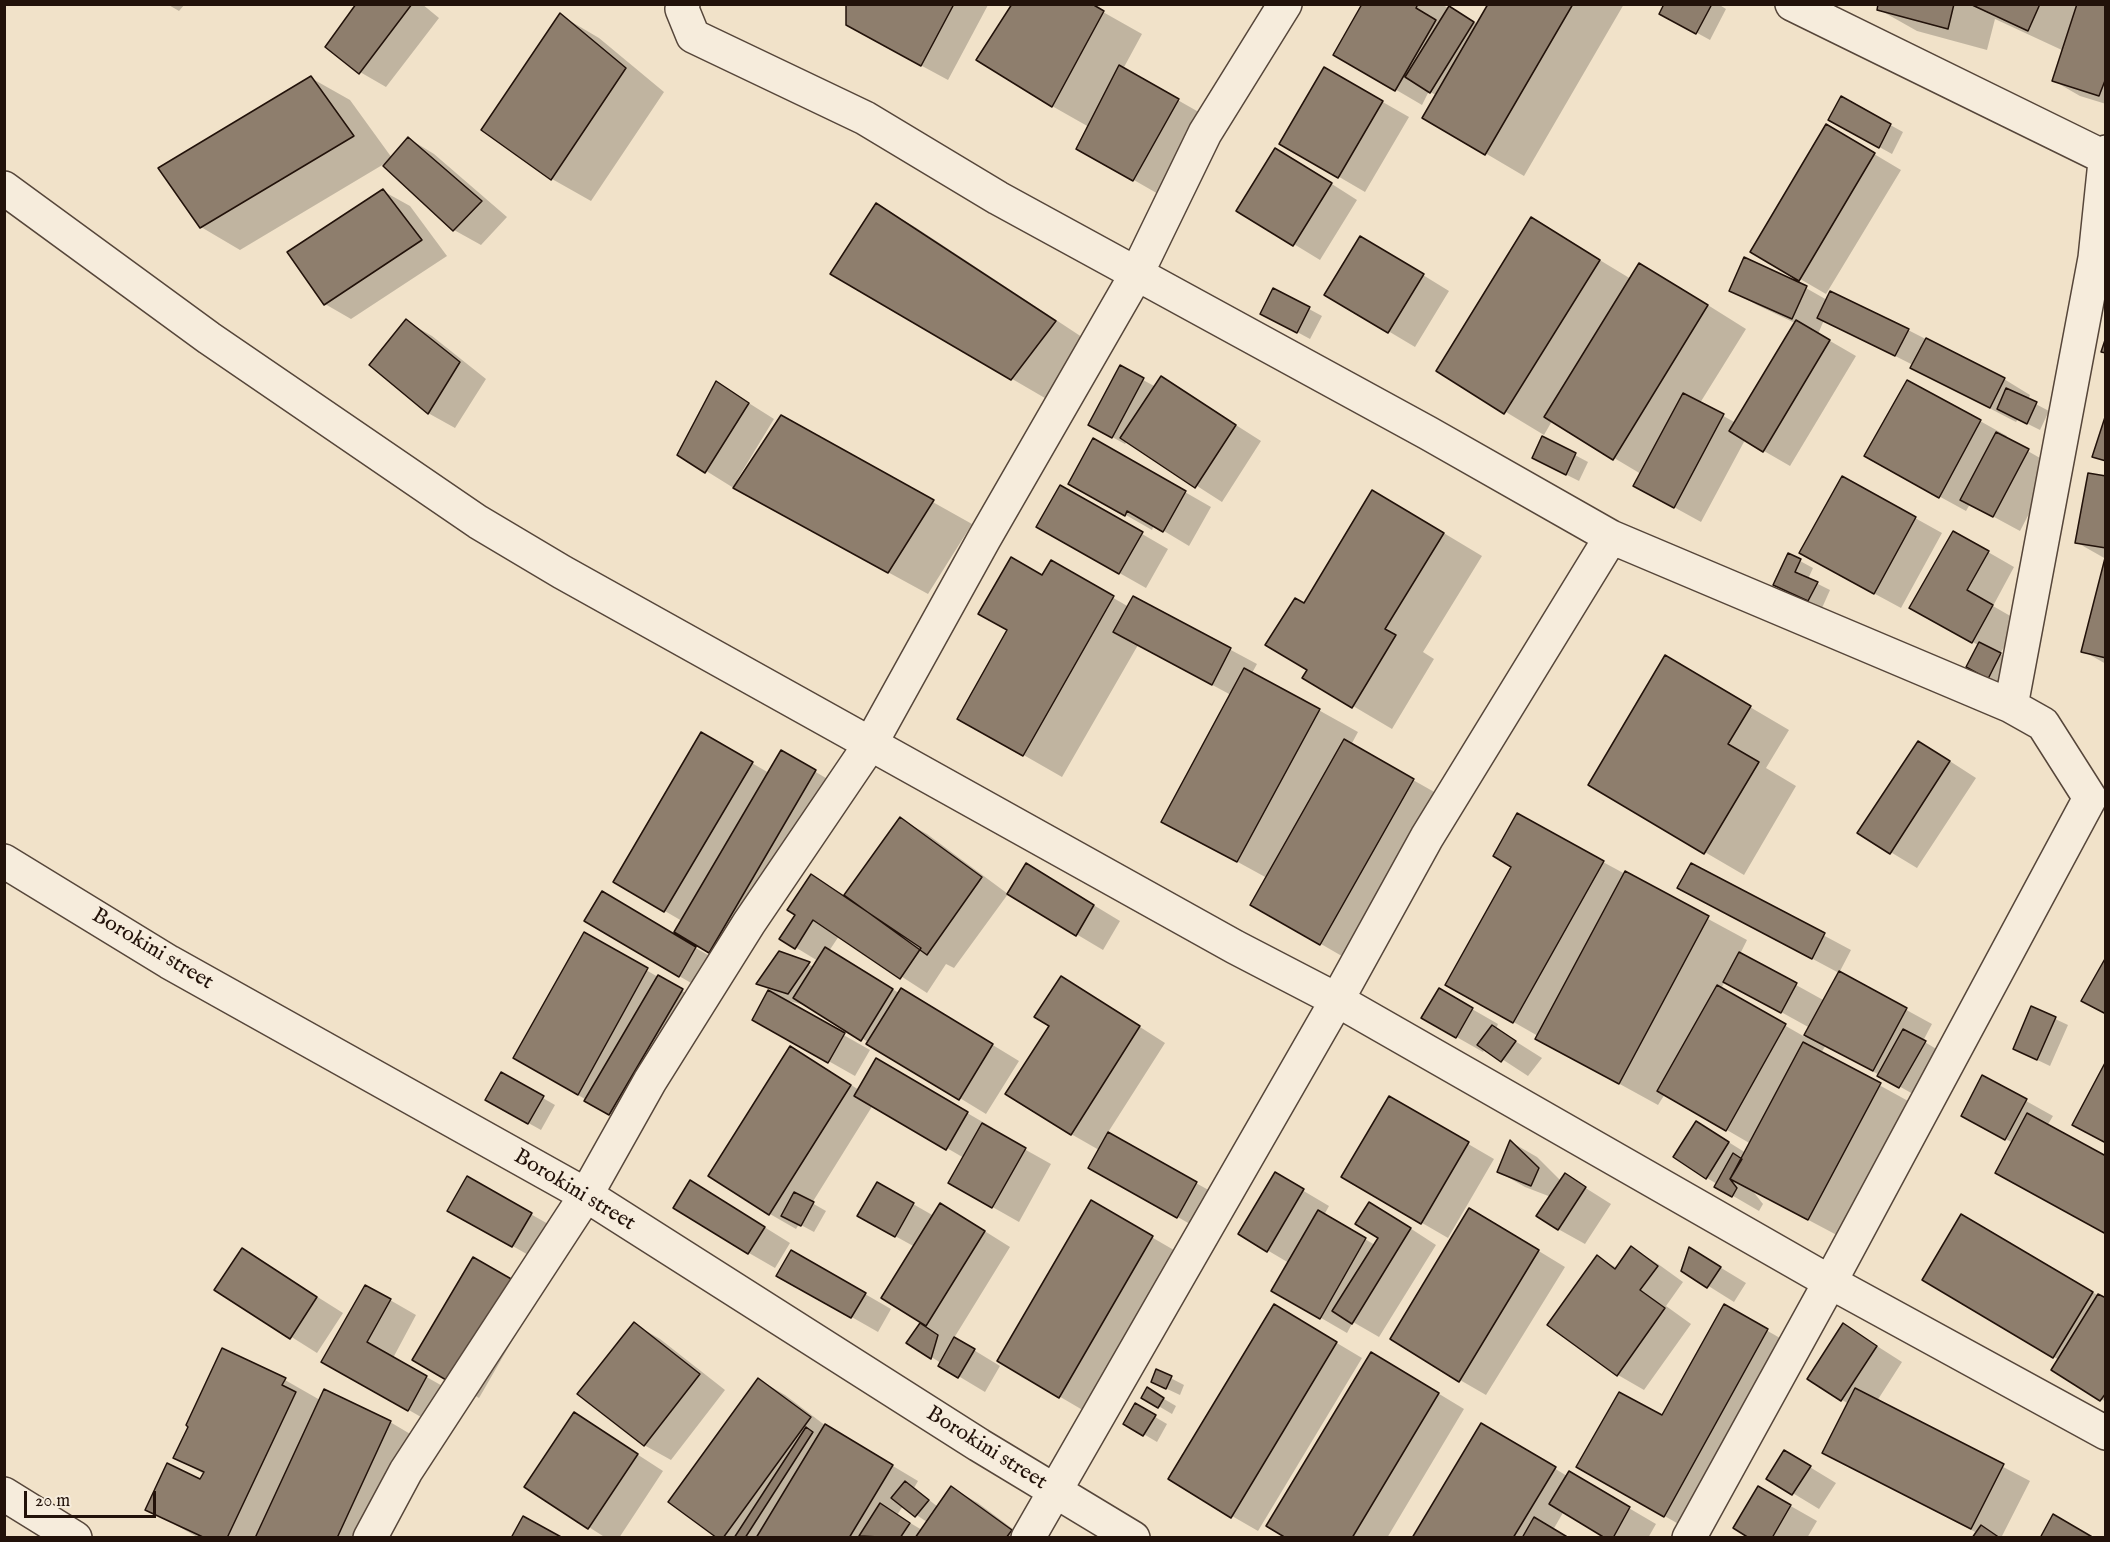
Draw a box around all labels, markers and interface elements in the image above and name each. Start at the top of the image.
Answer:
street label: Borokini street [86,903,218,997]
street label: Borokini street [508,1144,640,1238]
street label: Borokini street [921,1401,1051,1497]
scale bar [27,1479,159,1517]
text: 20 m [35,1490,70,1513]

